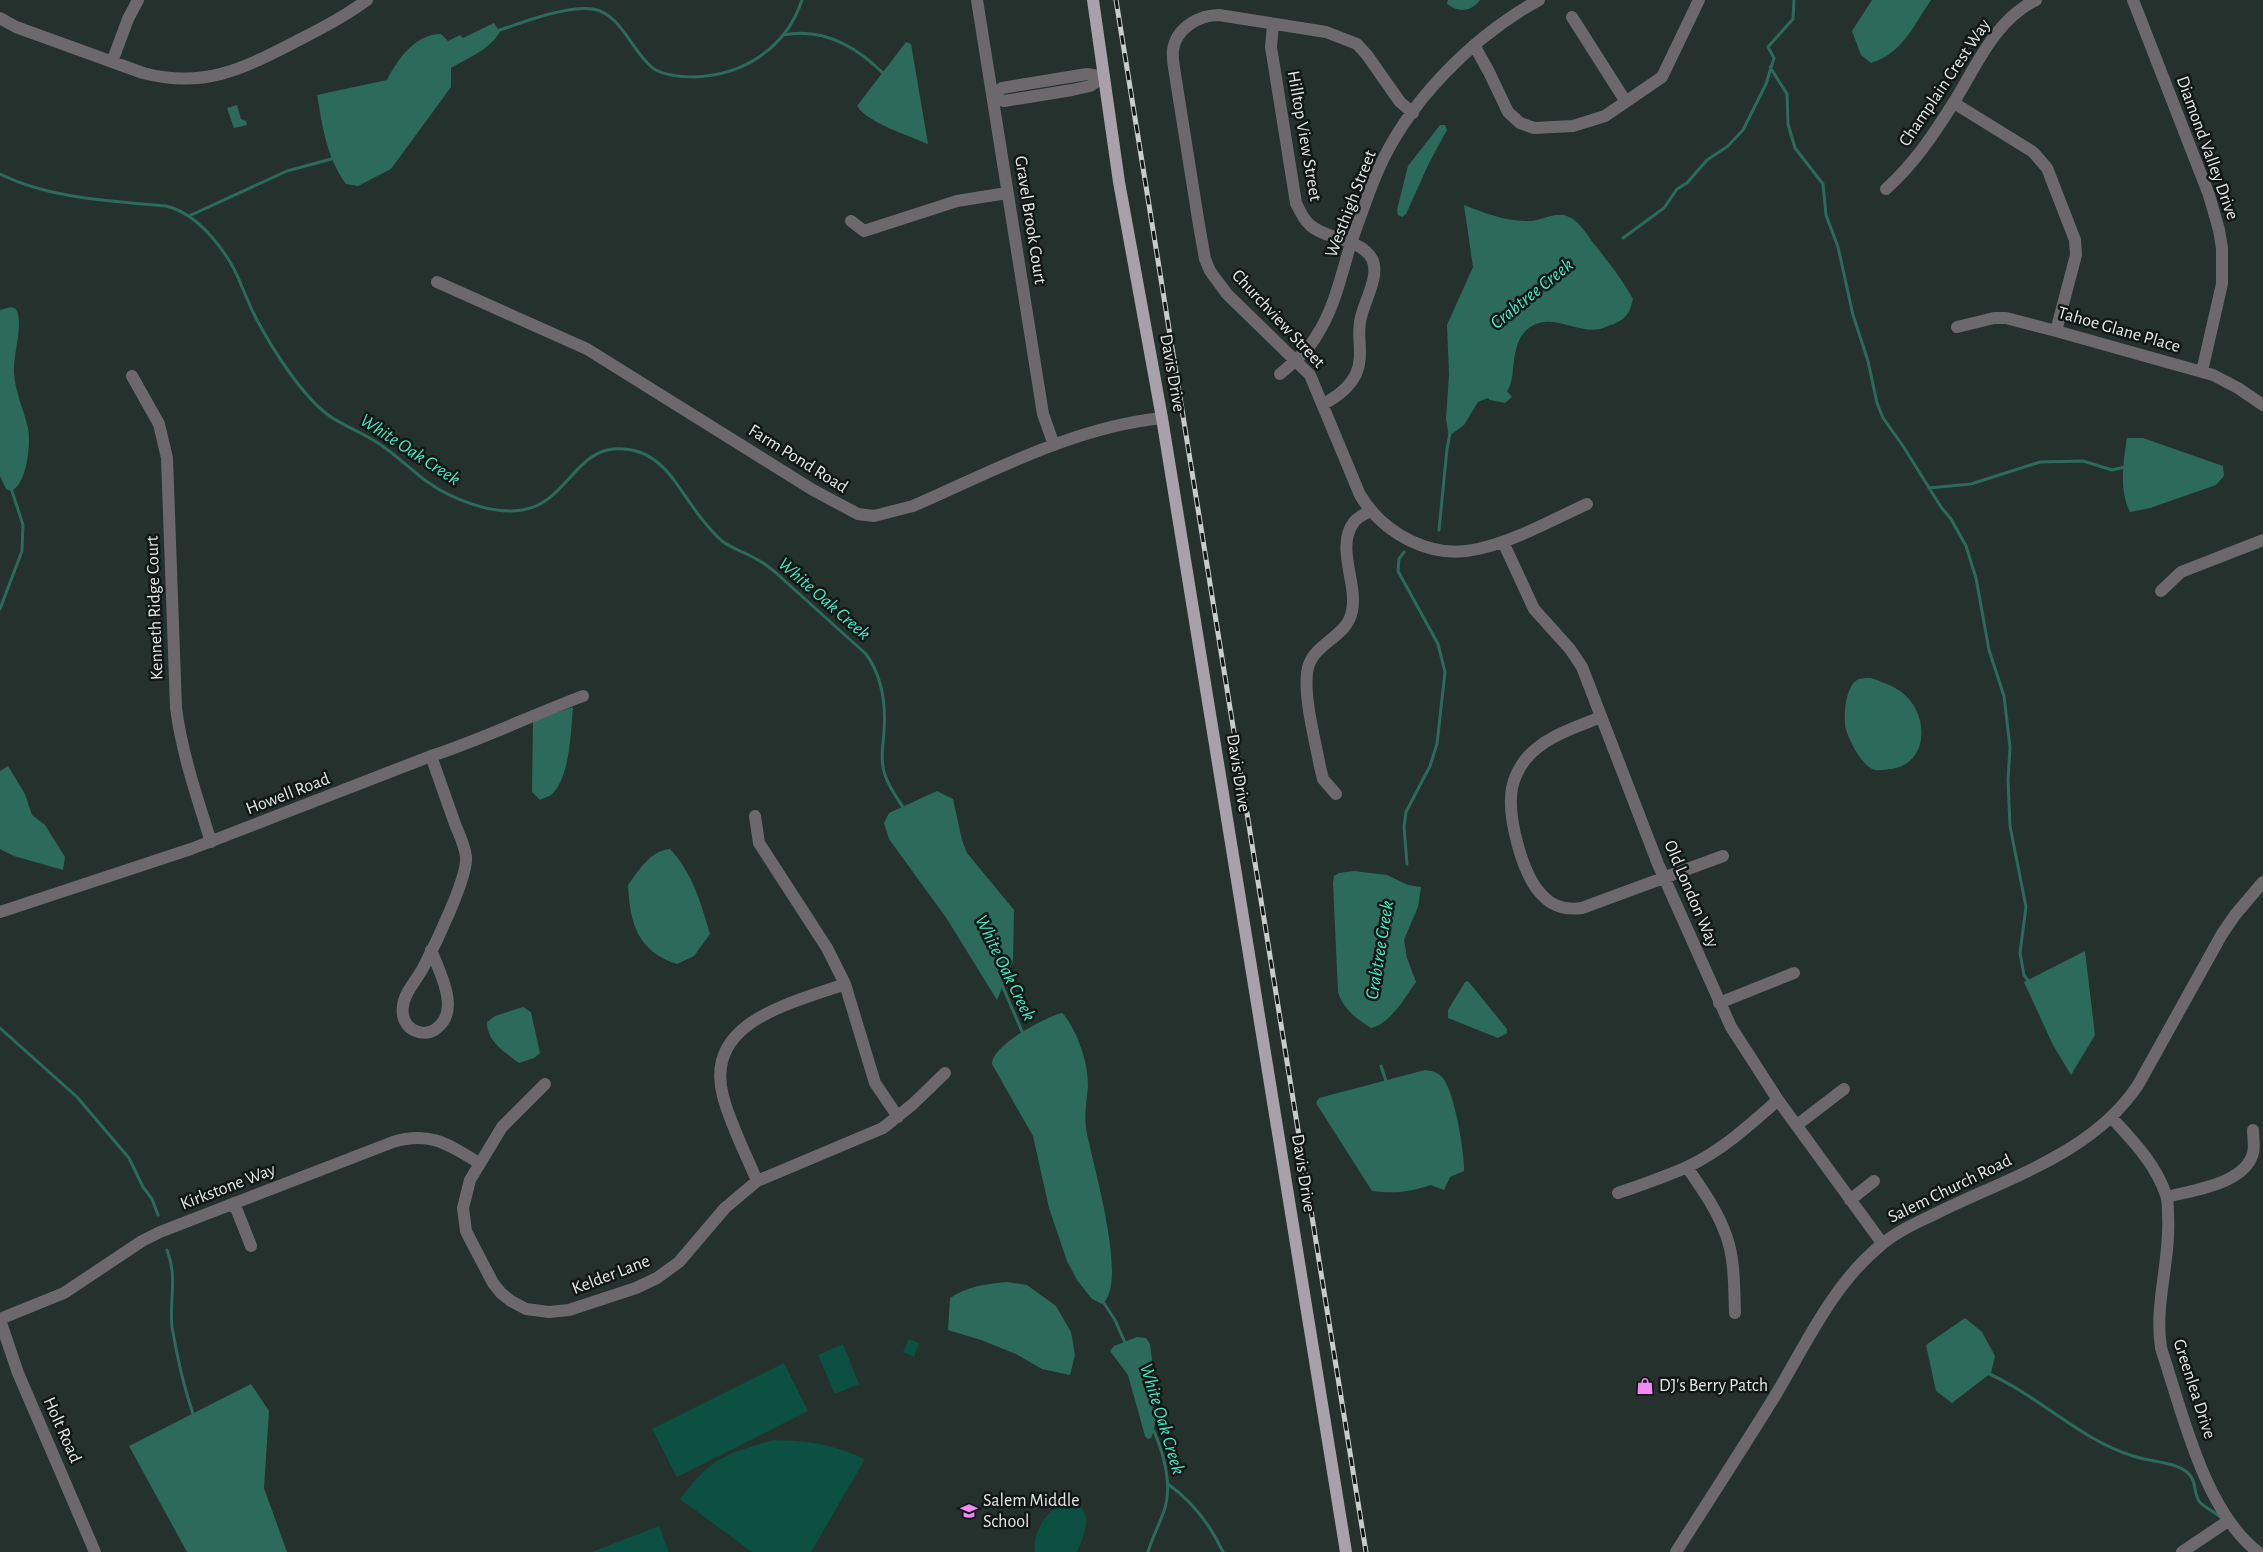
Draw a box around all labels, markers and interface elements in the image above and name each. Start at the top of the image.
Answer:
street label: Champlain Crest Way [1896,16,1994,150]
street label: Hilltop View Street [1284,69,1324,203]
street label: Diamond Valley Drive [2173,74,2241,222]
street label: Westhigh Street [1322,148,1380,260]
street label: Gravel Brook Court [1011,155,1049,286]
water label: Crabtree Creek [1487,255,1577,333]
street label: Churchview Street [1228,266,1328,372]
street label: Tahoe Glane Place [2056,304,2182,356]
street label: Davis Drive [1156,333,1188,413]
water label: White Oak Creek [357,411,464,489]
street label: Farm Pond Road [745,421,851,497]
street label: Kenneth Ridge Court [143,535,167,681]
water label: White Oak Creek [774,554,874,644]
street label: Davis Drive [1223,733,1253,813]
street label: Howell Road [244,770,332,818]
street label: Old London Way [1660,838,1722,950]
water label: Crabtree Creek [1363,899,1397,1001]
water label: White Oak Creek [971,912,1039,1024]
street label: Davis Drive [1288,1133,1318,1213]
street label: Salem Church Road [1885,1151,2015,1227]
street label: Kirkstone Way [178,1160,278,1213]
street label: Kelder Lane [570,1252,652,1298]
street label: Greenlea Drive [2169,1337,2219,1441]
water label: White Oak Creek [1136,1361,1188,1477]
shop icon: DJ's Berry Patch [1635,1376,1655,1396]
place label: DJ's Berry Patch [1659,1377,1768,1395]
street label: Holt Road [40,1394,84,1466]
place label: Salem Middle School [983,1492,1080,1531]
school or university icon: Salem Middle School [959,1501,979,1521]

